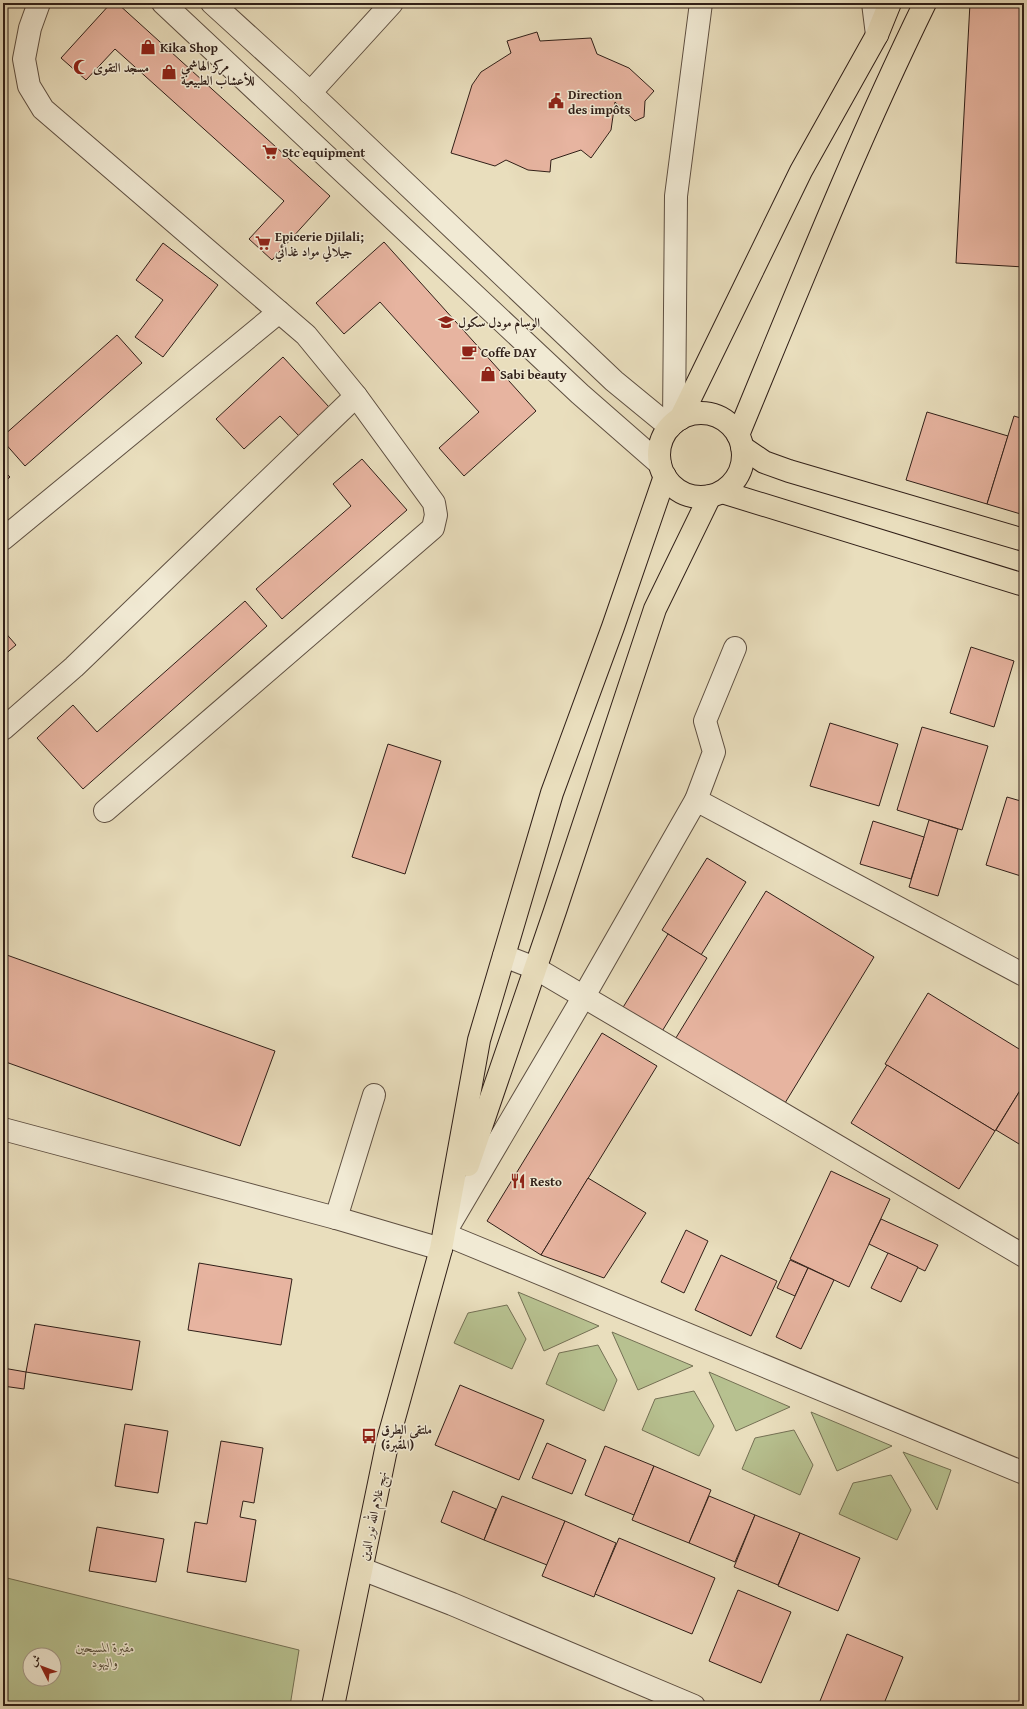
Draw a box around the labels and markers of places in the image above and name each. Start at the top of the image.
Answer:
shop icon: Kika Shop [139,38,157,56]
place label: Kika Shop [160,38,219,57]
place label: مركز الهاشمي للأعشاب الطبيعية [181,56,255,90]
mosque icon: مسجد التقوى [72,58,90,76]
place label: مسجد التقوى [93,58,149,77]
shop icon: مركز الهاشمي للأعشاب الطبيعية [160,63,178,81]
place label: Direction des impôts [568,85,631,119]
public building icon: Direction des impôts [547,92,565,110]
supermarket icon: Stc equipment [261,143,279,161]
place label: Stc equipment [282,143,365,162]
place label: Epicerie Djilali; جيلالي مواد غذائي [274,227,364,263]
supermarket icon: Epicerie Djilali; جيلالي مواد غذائي [254,234,272,252]
school or university icon: الوسام مودل سكول [437,313,455,331]
place label: الوسام مودل سكول [458,313,540,334]
cafe icon: Coffe DAY [460,343,478,361]
place label: Coffe DAY [481,343,537,362]
shop icon: Sabi beauty [479,365,497,383]
place label: Sabi beauty [500,365,567,384]
restaurant icon: Resto [509,1172,527,1190]
place label: Resto [530,1172,562,1191]
place label: ملتقى الطرق (المقبرة) [381,1420,432,1454]
bus stop icon: ملتقى الطرق (المقبرة) [360,1427,378,1445]

